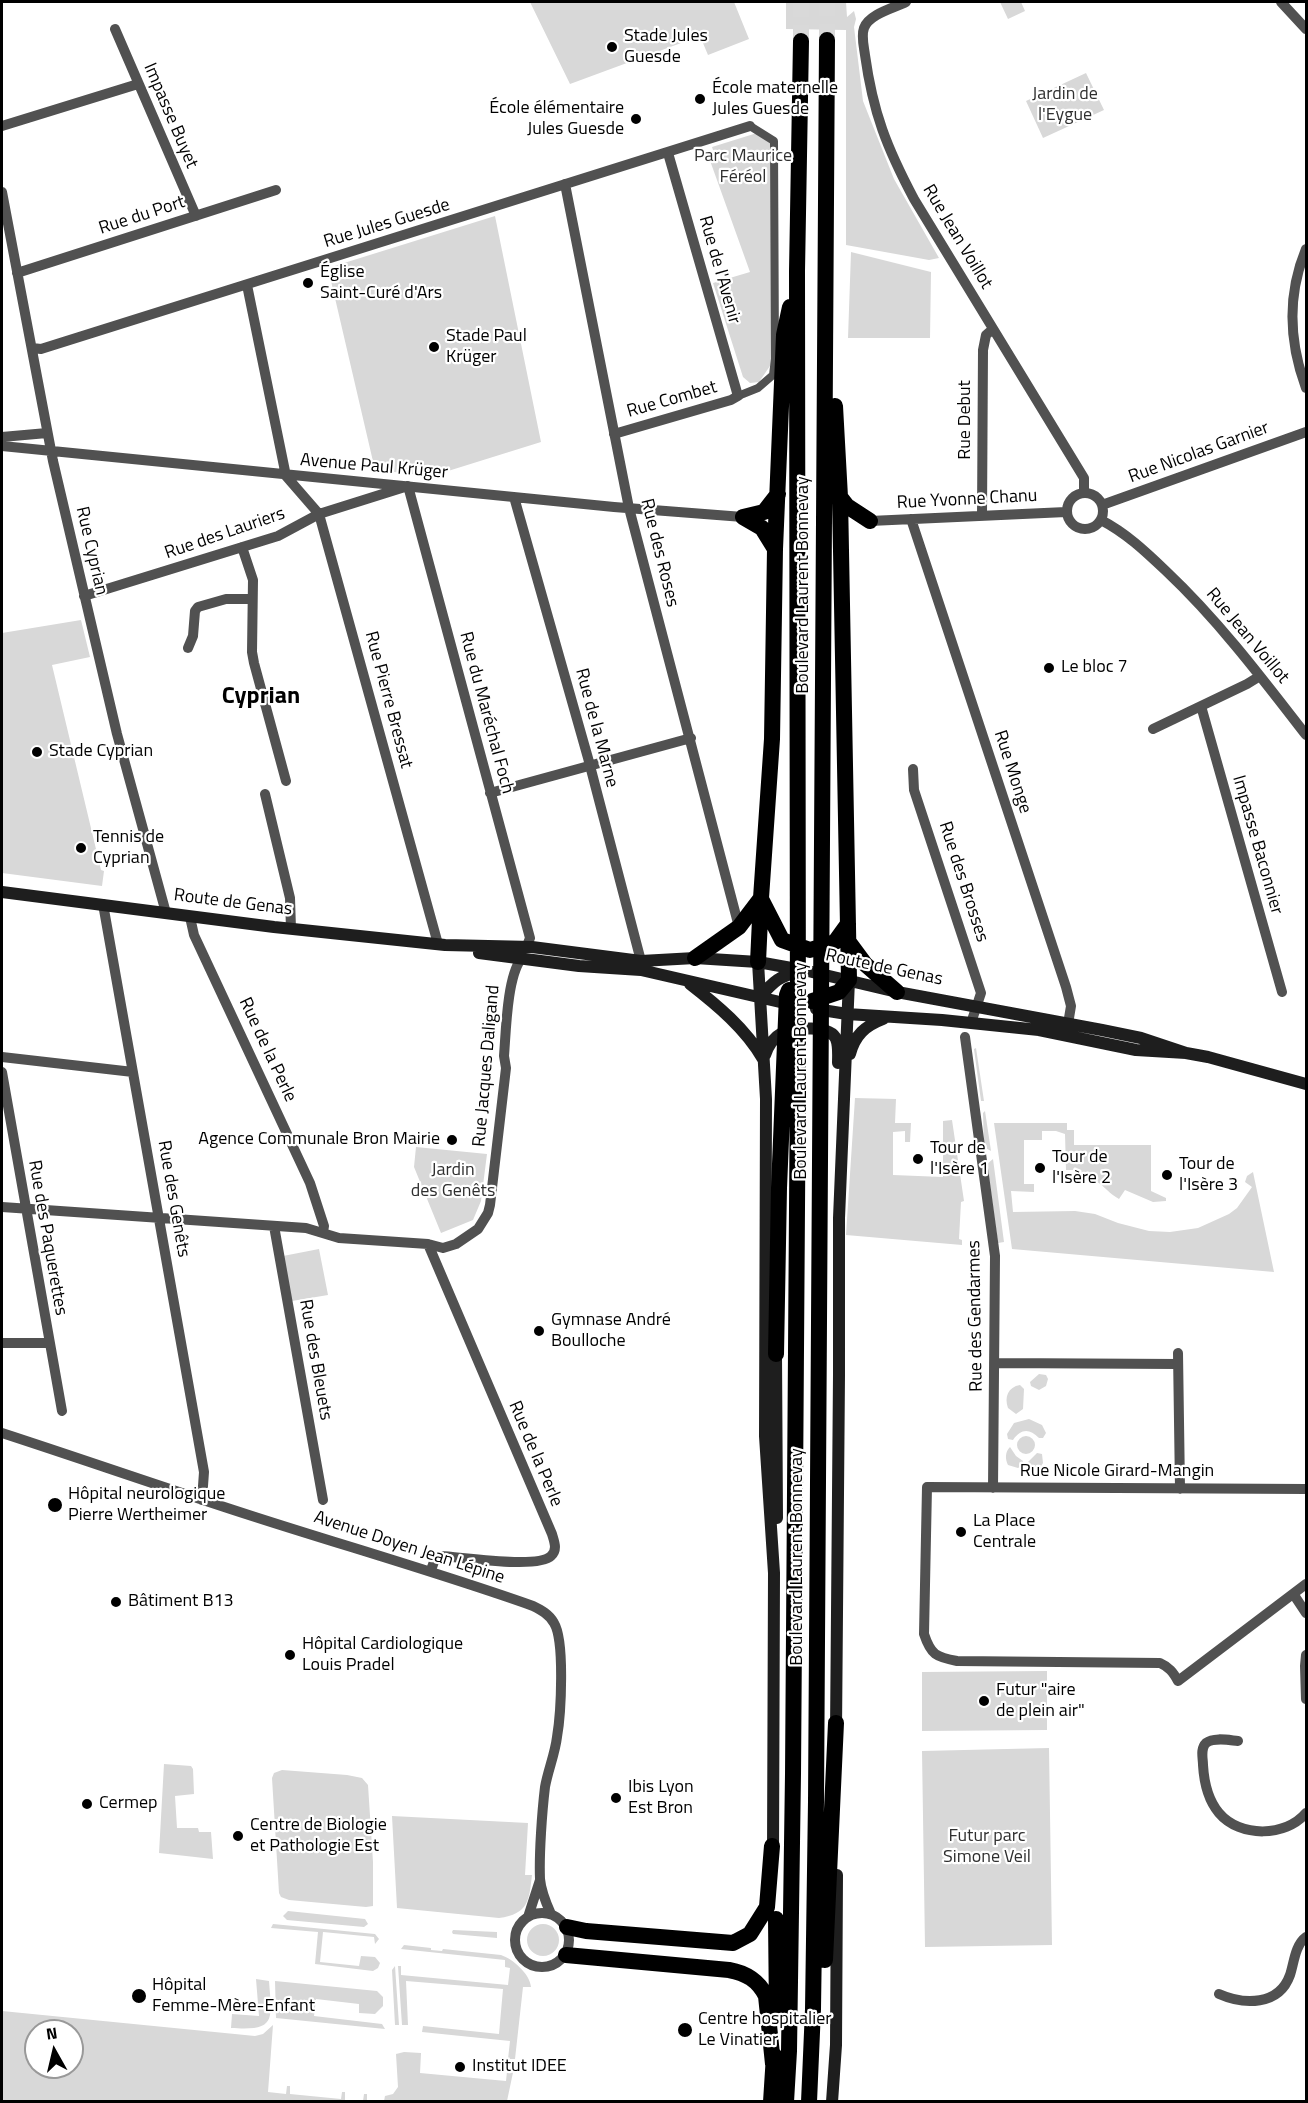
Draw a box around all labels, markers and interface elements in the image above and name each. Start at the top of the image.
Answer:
place label: Stade Jules Guesde [624,26,708,68]
marker: Stade Jules Guesde [605,40,619,54]
street label: Impasse Buyet [138,60,202,172]
place label: École maternelle Jules Guesde [712,78,838,121]
park label: Jardin de l'Eygue [1032,84,1098,127]
marker: École maternelle Jules Guesde [693,92,707,106]
place label: École élémentaire Jules Guesde [489,98,624,140]
marker: École élémentaire Jules Guesde [629,112,643,126]
park label: Parc Maurice Féréol [694,146,792,188]
street label: Rue Jean Voillot [917,181,997,293]
street label: Rue du Port [96,192,188,240]
street label: Rue Jules Guesde [321,195,453,253]
street label: Rue de l'Avenir [693,214,745,326]
place label: Église Saint-Curé d'Ars [320,262,442,304]
marker: Église Saint-Curé d'Ars [301,276,315,290]
place label: Stade Paul Krüger [446,326,527,368]
marker: Stade Paul Krüger [427,340,441,354]
street label: Rue Combet [625,377,719,423]
street label: Rue Debut [955,380,977,460]
street label: Rue Nicolas Garnier [1126,418,1272,488]
street label: Avenue Paul Krüger [299,450,449,484]
street label: Boulevard Laurent Bonnevay [793,476,815,694]
street label: Rue Yvonne Chanu [896,486,1038,514]
street label: Rue des Roses [635,497,683,609]
street label: Rue des Lauriers [162,503,288,565]
street label: Rue Cyprian [70,505,112,597]
street label: Rue Jean Voillot [1201,584,1293,688]
street label: Rue Pierre Bressat [359,629,417,771]
street label: Rue du Maréchal Foch [454,630,518,796]
place label: Le bloc 7 [1061,657,1128,679]
marker: Le bloc 7 [1042,661,1056,675]
street label: Rue de la Marne [570,666,622,790]
district label: Cyprian [222,683,300,711]
street label: Rue Monge [988,728,1036,816]
place label: Stade Cyprian [49,741,153,763]
marker: Stade Cyprian [30,745,44,759]
street label: Impasse Baconnier [1227,773,1287,917]
street label: Rue des Brosses [933,819,993,945]
place label: Tennis de Cyprian [93,827,164,870]
marker: Tennis de Cyprian [74,841,88,855]
street label: Route de Genas [173,885,293,921]
street label: Route de Genas [823,945,945,991]
street label: Boulevard Laurent Bonnevay [791,962,813,1180]
street label: Rue Jacques Daligand [469,984,505,1148]
street label: Rue de la Perle [233,994,301,1106]
place label: Agence Communale Bron Mairie [198,1129,440,1151]
marker: Agence Communale Bron Mairie [445,1133,459,1147]
place label: Tour de l'Isère 1 [930,1138,989,1180]
street label: Rue des Genêts [152,1139,194,1259]
place label: Tour de l'Isère 2 [1052,1147,1111,1190]
marker: Tour de l'Isère 1 [911,1152,925,1166]
place label: Tour de l'Isère 3 [1179,1154,1238,1196]
street label: Rue des Paquerettes [23,1159,71,1317]
park label: Jardin des Genêts [411,1160,495,1202]
marker: Tour de l'Isère 2 [1033,1161,1047,1175]
marker: Tour de l'Isère 3 [1160,1168,1174,1182]
street label: Rue des Gendarmes [964,1240,988,1392]
street label: Rue des Bleuets [294,1298,336,1422]
place label: Gymnase André Boulloche [551,1310,671,1352]
marker: Gymnase André Boulloche [532,1324,546,1338]
street label: Rue de la Perle [503,1398,567,1510]
street label: Boulevard Laurent Bonnevay [787,1448,809,1666]
street label: Rue Nicole Girard-Mangin [1020,1461,1214,1483]
place label: Hôpital neurologique Pierre Wertheimer [68,1484,225,1526]
marker: Hôpital neurologique Pierre Wertheimer [46,1496,64,1514]
street label: Avenue Doyen Jean Lépine [311,1507,507,1589]
place label: La Place Centrale [973,1511,1036,1553]
marker: La Place Centrale [954,1525,968,1539]
place label: Bâtiment B13 [128,1591,234,1613]
marker: Bâtiment B13 [109,1595,123,1609]
place label: Hôpital Cardiologique Louis Pradel [302,1634,463,1676]
marker: Hôpital Cardiologique Louis Pradel [283,1648,297,1662]
place label: Futur "aire de plein air" [996,1680,1085,1722]
marker: Futur "aire de plein air" [977,1694,991,1708]
place label: Ibis Lyon Est Bron [628,1777,694,1820]
marker: Ibis Lyon Est Bron [609,1791,623,1805]
place label: Cermep [99,1793,158,1815]
marker: Cermep [80,1797,94,1811]
place label: Centre de Biologie et Pathologie Est [250,1815,387,1858]
park label: Futur parc Simone Veil [943,1826,1031,1868]
marker: Centre de Biologie et Pathologie Est [231,1829,245,1843]
place label: Hôpital Femme-Mère-Enfant [152,1975,315,2018]
marker: Hôpital Femme-Mère-Enfant [130,1987,148,2005]
place label: Centre hospitalier Le Vinatier [698,2009,831,2052]
north arrow [24,2019,84,2079]
text: N [45,2021,59,2046]
marker: Centre hospitalier Le Vinatier [676,2021,694,2039]
place label: Institut IDEE [472,2056,567,2078]
marker: Institut IDEE [453,2060,467,2074]

